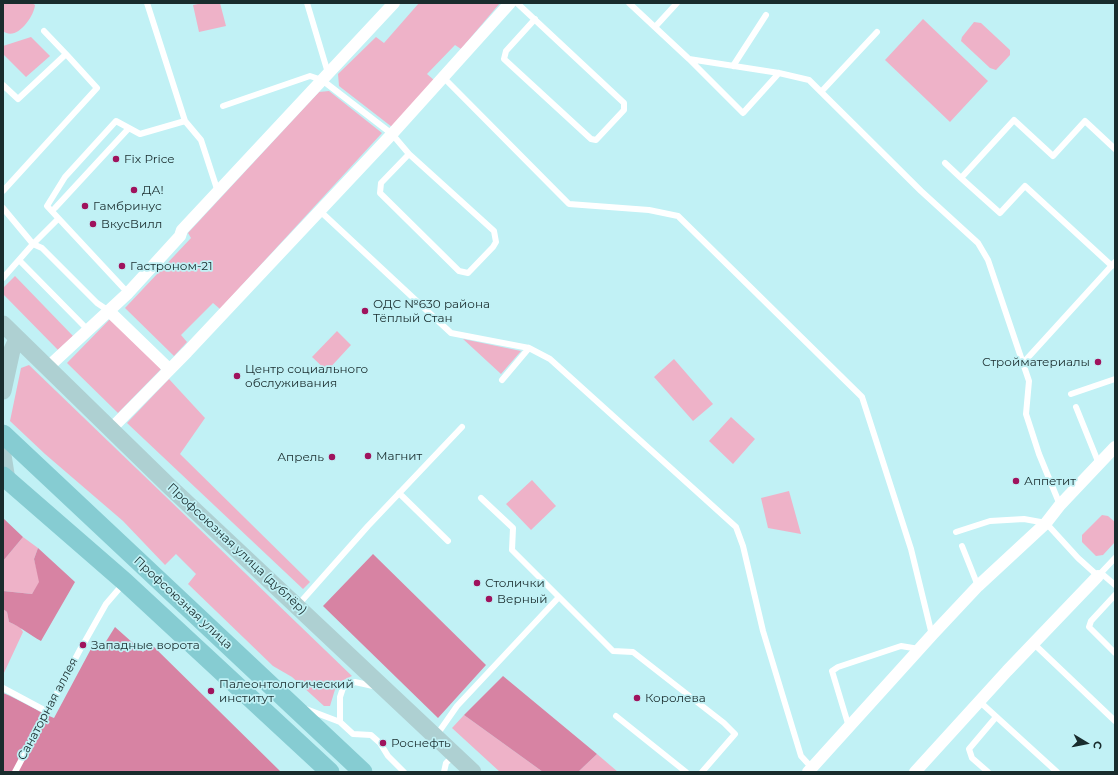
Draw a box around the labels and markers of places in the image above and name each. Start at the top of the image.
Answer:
place label: Fix Price [124,152,175,166]
marker: Fix Price [111,154,121,164]
place label: ДА! [142,183,164,197]
marker: ДА! [129,185,139,195]
place label: Гамбринус [93,199,162,213]
marker: Гамбринус [80,201,90,211]
place label: ВкусВилл [101,217,162,231]
marker: ВкусВилл [88,219,98,229]
place label: Гастроном-21 [130,259,212,273]
marker: Гастроном-21 [117,261,127,271]
place label: ОДС №630 района Тёплый Стан [373,297,490,325]
marker: ОДС №630 района Тёплый Стан [360,306,370,316]
place label: Стройматериалы [982,355,1090,369]
marker: Стройматериалы [1093,357,1103,367]
place label: Центр социального обслуживания [245,362,368,390]
marker: Центр социального обслуживания [232,371,242,381]
place label: Магнит [376,449,422,463]
place label: Апрель [277,450,324,464]
marker: Магнит [363,451,373,461]
marker: Апрель [327,452,337,462]
place label: Аппетит [1024,474,1076,488]
marker: Аппетит [1011,476,1021,486]
place label: Столички [485,576,545,590]
marker: Столички [472,578,482,588]
place label: Верный [497,592,547,606]
marker: Верный [484,594,494,604]
place label: Западные ворота [91,638,200,652]
marker: Западные ворота [78,640,88,650]
place label: Палеонтологический институт [219,677,354,705]
marker: Палеонтологический институт [206,686,216,696]
place label: Королева [645,691,706,705]
marker: Королева [632,693,642,703]
place label: Роснефть [391,736,451,750]
marker: Роснефть [378,738,388,748]

